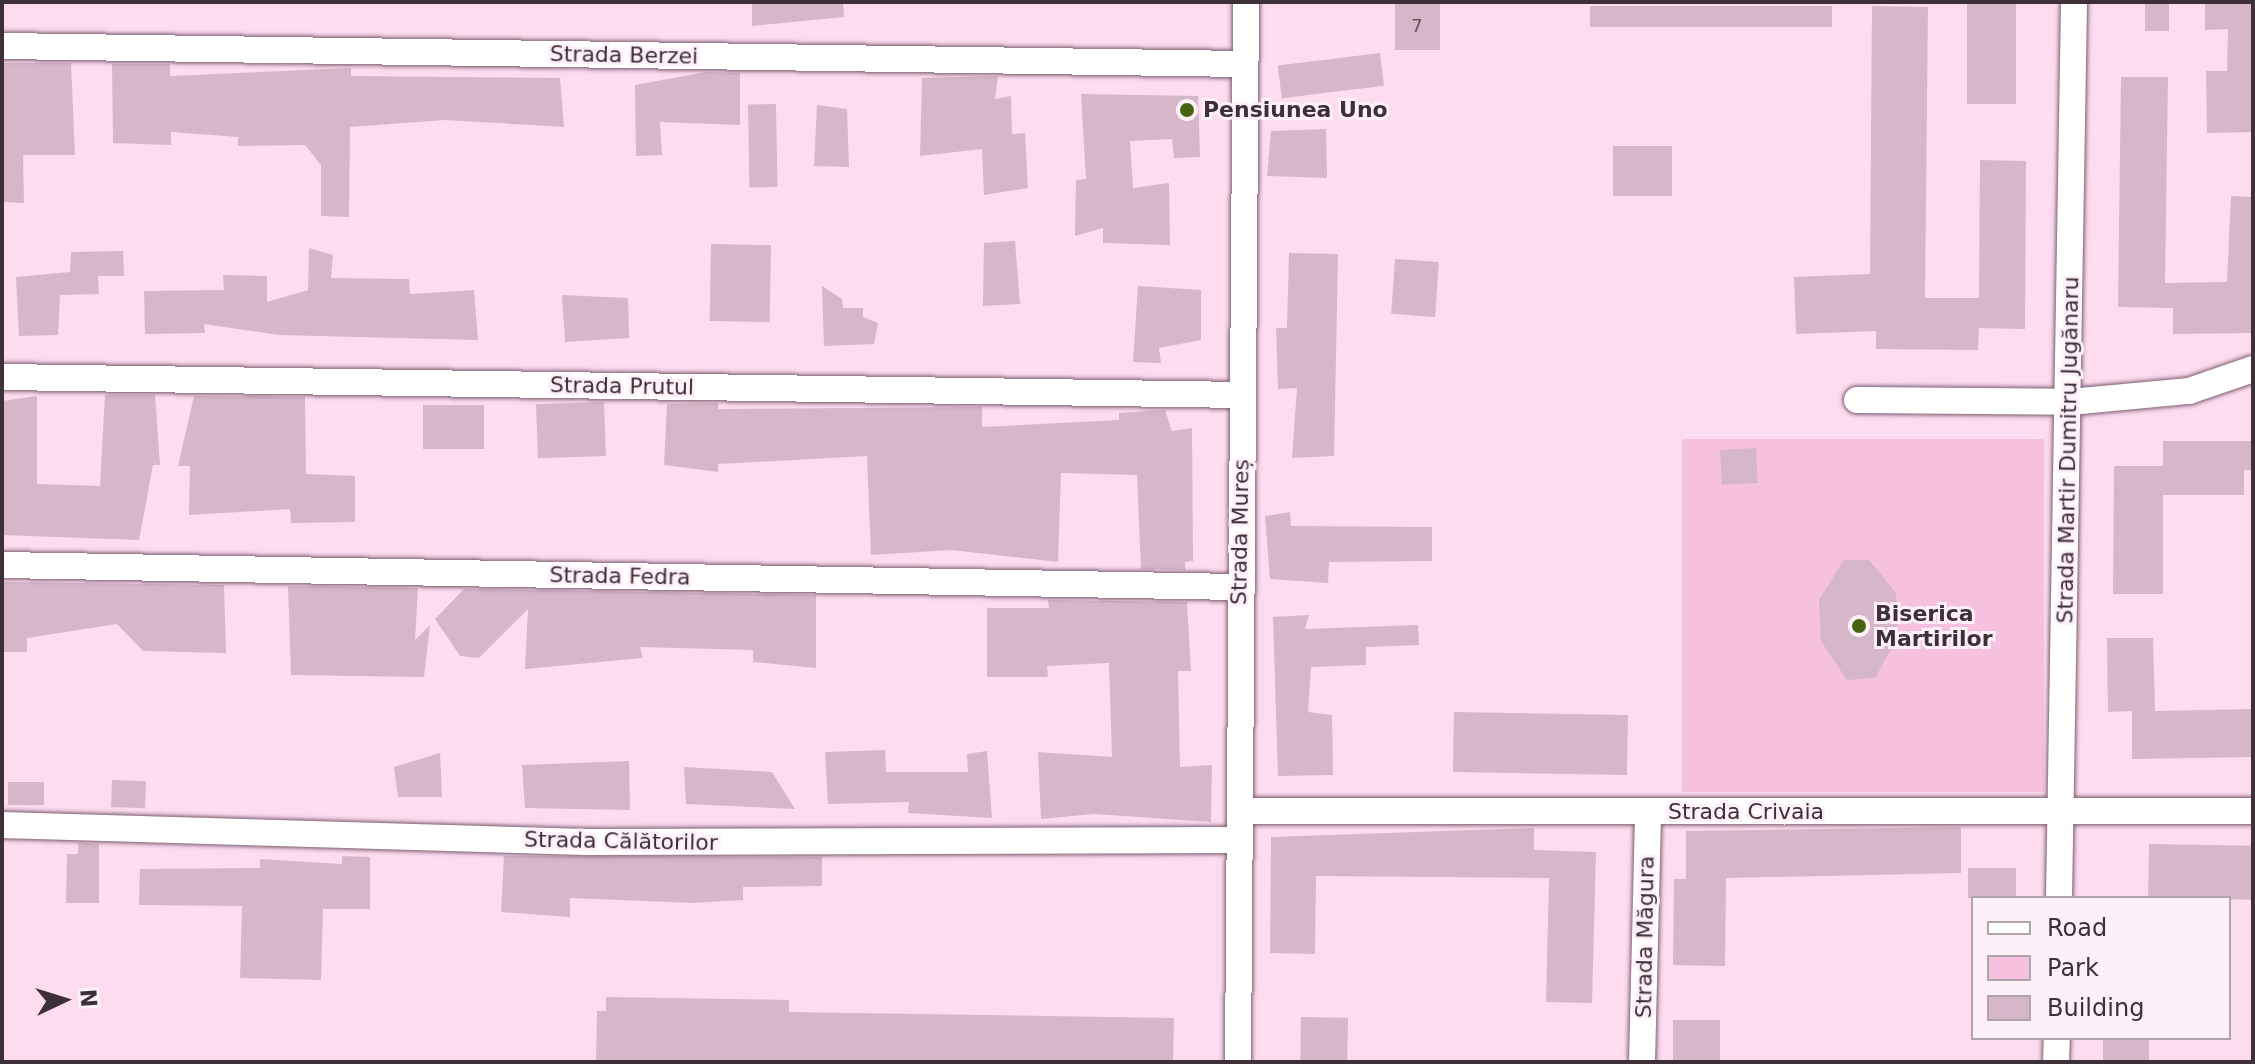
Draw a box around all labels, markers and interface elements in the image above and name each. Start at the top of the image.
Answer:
house number: 7 [1411,15,1423,37]
street label: Strada Berzei [550,41,698,69]
place label: Pensiunea Uno [1203,97,1388,123]
marker: Pensiunea Uno [1178,101,1196,119]
street label: Strada Martir Dumitru Jugănaru [2052,276,2084,624]
street label: Strada Prutul [550,372,694,400]
street label: Strada Mureș [1226,459,1254,605]
street label: Strada Fedra [549,562,691,590]
place label: Biserica Martirilor [1875,600,1993,652]
marker: Biserica Martirilor [1850,617,1868,635]
street label: Strada Crivaia [1668,799,1824,825]
street label: Strada Călătorilor [524,826,718,856]
street label: Strada Măgura [1630,856,1660,1018]
legend [1971,896,2231,1040]
text: Road [2047,914,2107,942]
text: Park [2047,954,2099,982]
north arrow [24,960,104,1040]
text: N [75,988,102,1008]
text: Building [2047,994,2144,1022]

